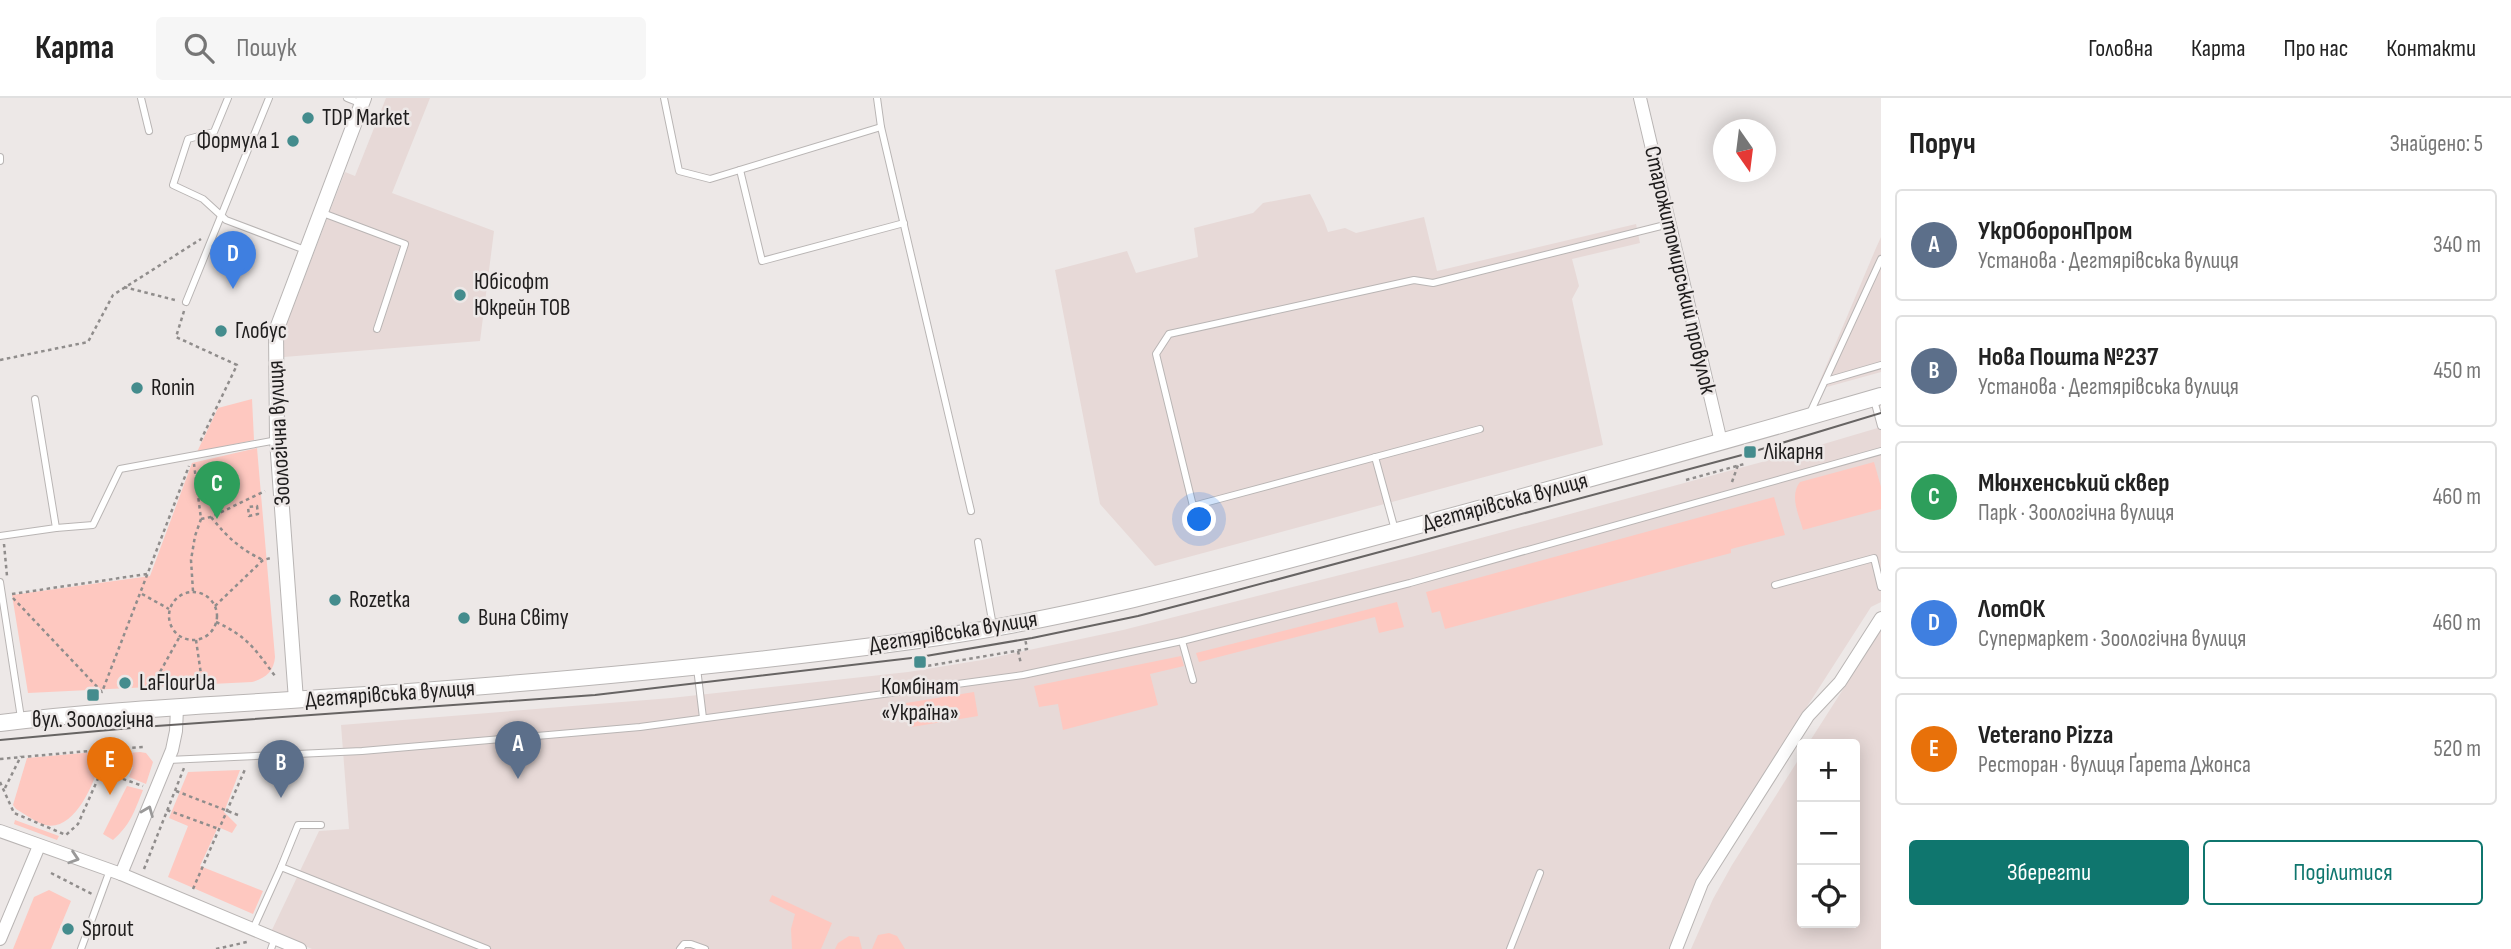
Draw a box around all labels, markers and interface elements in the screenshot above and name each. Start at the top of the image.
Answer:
search box [156,17,646,80]
text: Карта [35,28,114,68]
icon: search [180,29,218,67]
text: Пошук [236,33,297,64]
text: Головна [2088,34,2153,63]
text: Карта [2191,34,2245,63]
text: Про нас [2283,34,2348,63]
text: Контакти [2386,34,2476,63]
place label: TDP Market [322,104,410,132]
marker: TDP Market [300,110,316,126]
north arrow [1713,119,1776,182]
text: Поруч [1909,126,1976,162]
place label: Формула 1 [196,127,279,155]
text: Знайдено: 5 [2390,130,2483,158]
marker: Формула 1 [285,133,301,149]
street label: Старожитомирський провулок [1638,143,1722,397]
text: УкрОборонПром [1978,216,2132,247]
pin: D [210,231,256,289]
text: A [1929,231,1939,259]
text: 340 m [2433,231,2481,259]
text: Установа · Дегтярівська вулиця [1978,247,2239,275]
place label: Юбісофт Юкрейн ТОВ [474,268,570,322]
marker: Юбісофт Юкрейн ТОВ [452,287,468,303]
place label: Глобус [235,317,287,345]
marker: Глобус [213,323,229,339]
text: Нова Пошта №237 [1978,342,2158,373]
text: B [1929,357,1939,385]
text: 450 m [2433,357,2481,385]
street label: Зоологічна вулиця [261,360,297,506]
text: Установа · Дегтярівська вулиця [1978,373,2239,401]
place label: Ronin [151,374,195,402]
marker: Ronin [129,380,145,396]
place label: Лікарня [1763,438,1824,466]
marker: Лікарня [1742,444,1758,460]
pin: C [194,461,240,519]
street label: Дегтярівська вулиця [1419,466,1591,538]
text: Мюнхенський сквер [1978,468,2170,499]
text: C [1928,483,1940,511]
text: 460 m [2433,483,2481,511]
text: Парк · Зоологічна вулиця [1978,499,2174,527]
your location [1182,502,1216,536]
place label: Rozetka [349,586,410,614]
marker: Rozetka [327,592,343,608]
text: ЛотОК [1978,594,2045,625]
place label: Вина Світу [478,604,569,632]
street label: Дегтярівська вулиця [867,605,1039,659]
text: D [1928,609,1940,637]
text: 460 m [2433,609,2481,637]
marker: Вина Світу [456,610,472,626]
text: Супермаркет · Зоологічна вулиця [1978,625,2246,653]
marker: Комбінат «Україна» [912,654,928,670]
place label: LaFlourUa [139,669,215,697]
place label: Комбінат «Україна» [881,673,959,727]
street label: Дегтярівська вулиця [304,674,476,714]
marker: LaFlourUa [117,675,133,691]
marker: вул. Зоологічна [85,687,101,703]
place label: вул. Зоологічна [32,706,154,734]
text: Veterano Pizza [1978,720,2113,751]
pin: A [495,721,541,779]
text: E [1929,735,1939,763]
text: 520 m [2434,735,2481,763]
pin: E [87,737,133,795]
map controls [1797,739,1860,928]
button: + [1797,739,1860,802]
pin: B [258,740,304,798]
text: Ресторан · вулиця Ґарета Джонса [1978,751,2251,779]
button: − [1797,802,1860,865]
one-way arrow [139,806,153,818]
button: Зберегти [1909,840,2189,905]
button: Поділитися [2203,840,2483,905]
one-way arrow [68,850,80,864]
button: locate [1797,865,1860,928]
place label: Sprout [82,915,134,943]
marker: Sprout [60,921,76,937]

